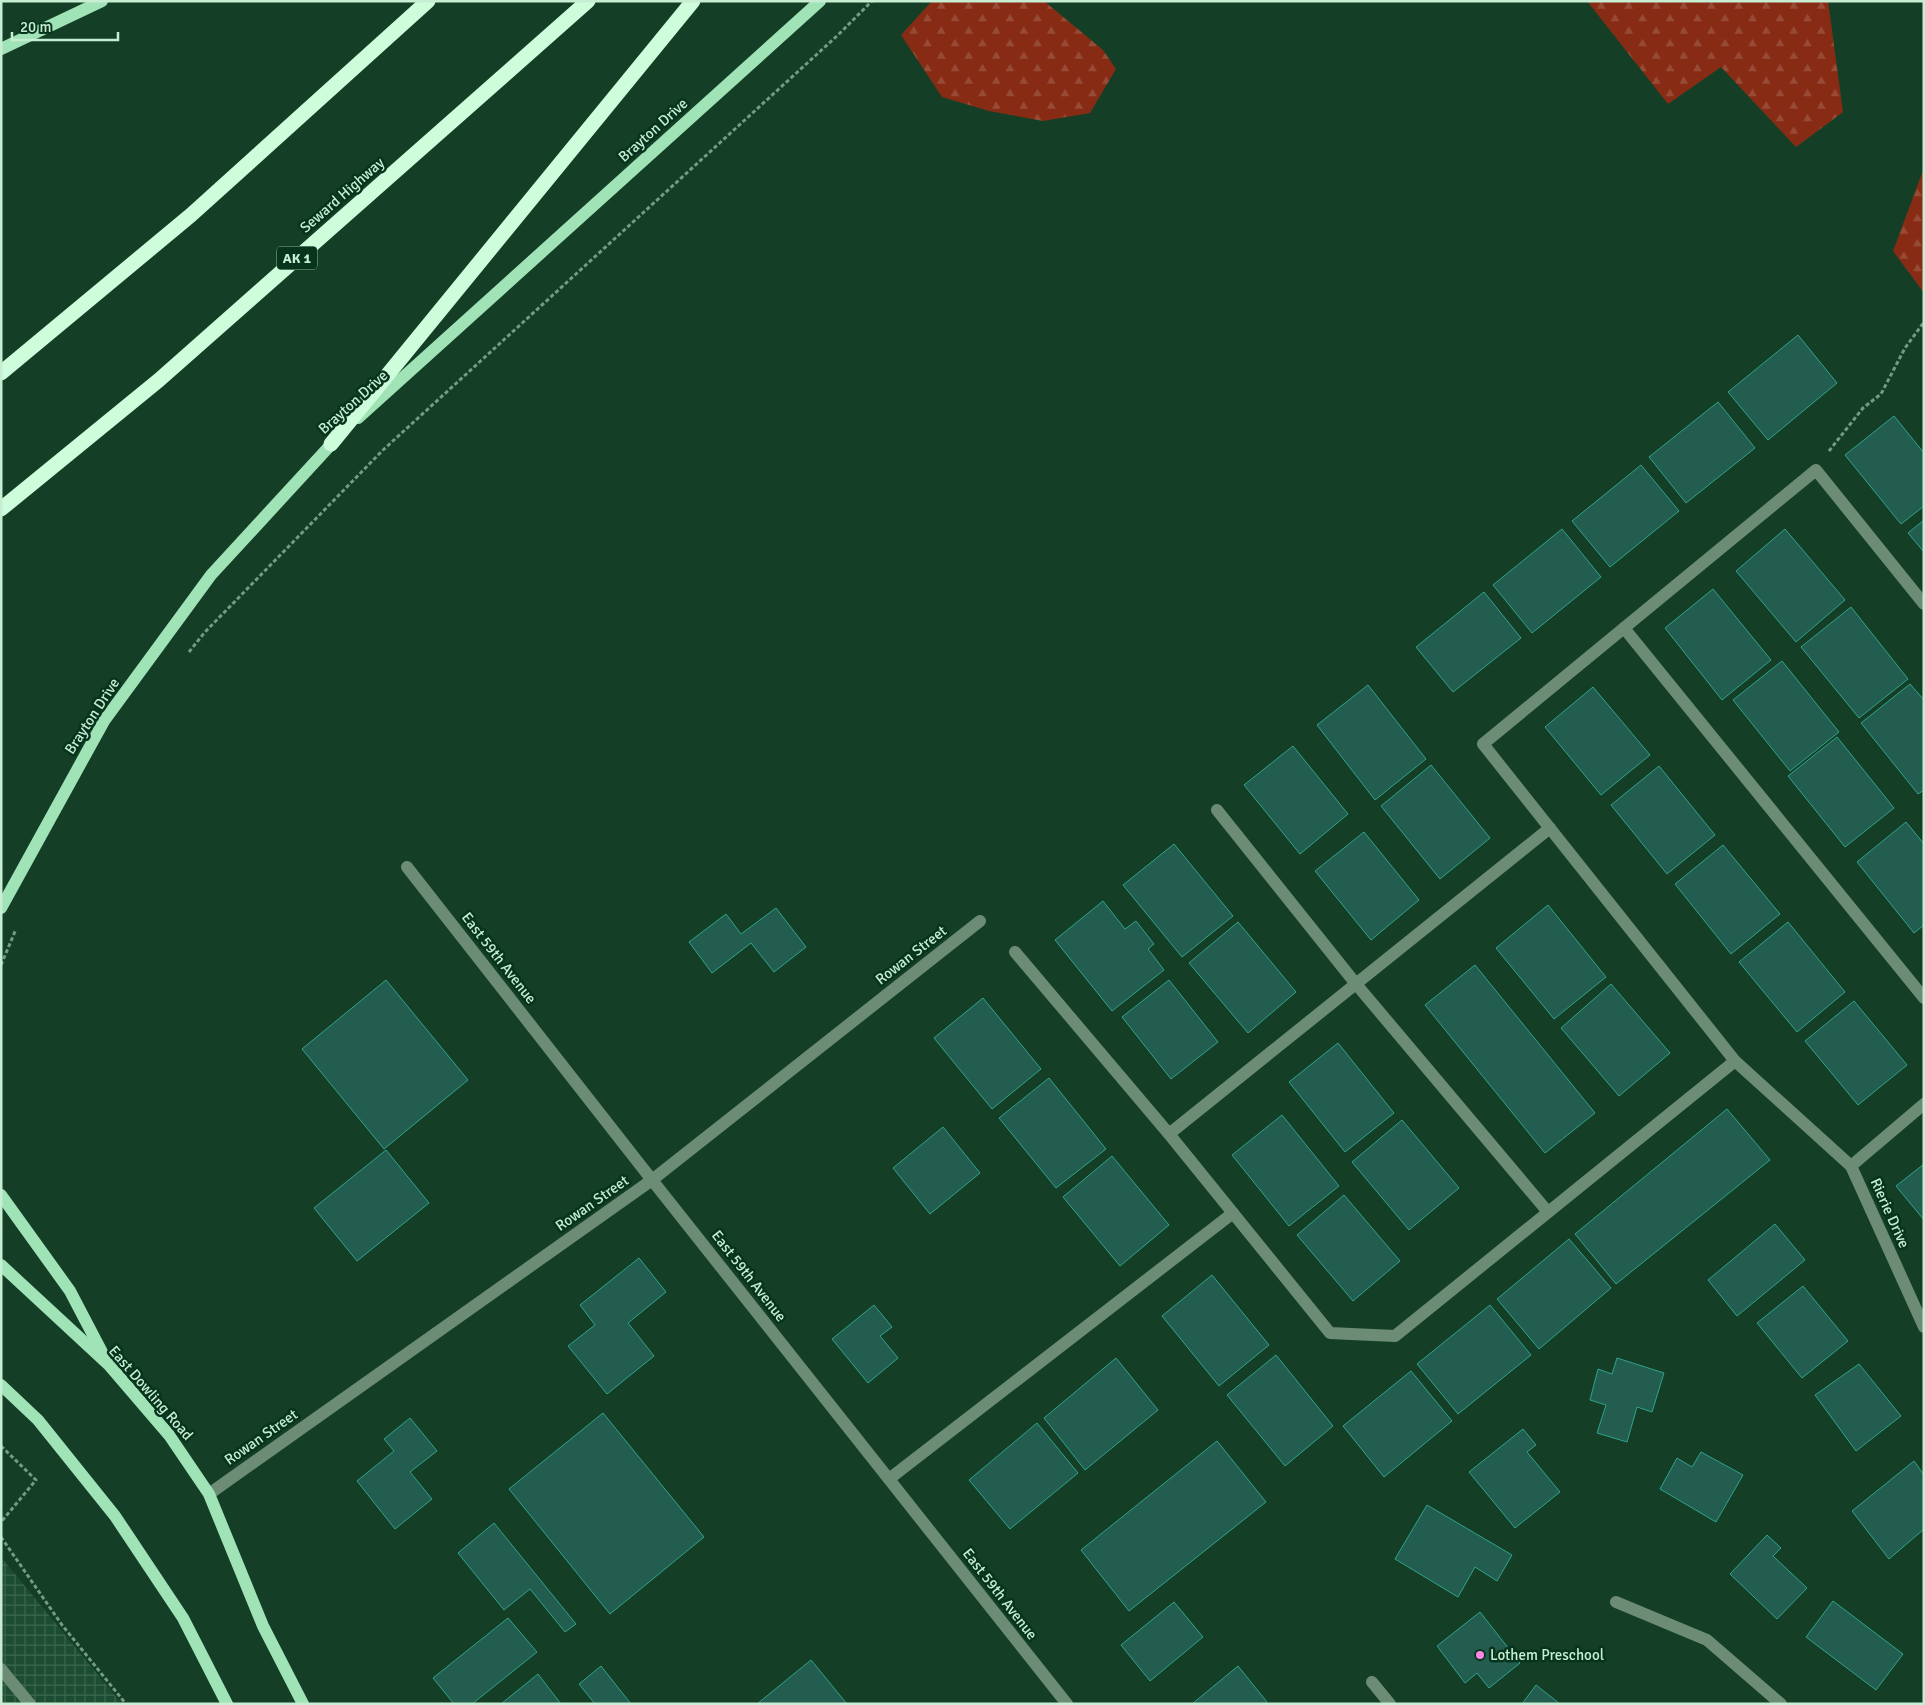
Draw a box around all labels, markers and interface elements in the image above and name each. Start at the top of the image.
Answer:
scale bar [12,10,119,42]
text: 20 m [20,18,51,36]
street label: Brayton Drive [615,94,691,166]
street label: Seward Highway [296,154,388,236]
road number: AK 1 [277,247,317,270]
street label: Brayton Drive [315,366,391,438]
street label: Brayton Drive [61,675,123,757]
street label: East 59th Avenue [458,909,540,1007]
street label: Rowan Street [872,922,950,988]
street label: Rowan Street [552,1171,632,1235]
street label: Rierie Drive [1867,1175,1913,1251]
street label: East 59th Avenue [708,1227,790,1325]
street label: East Dowling Road [105,1342,197,1444]
street label: Rowan Street [221,1405,301,1469]
street label: East 59th Avenue [959,1545,1041,1643]
place label: Lothem Preschool [1490,1646,1604,1664]
marker: Lothem Preschool [1474,1649,1486,1661]

